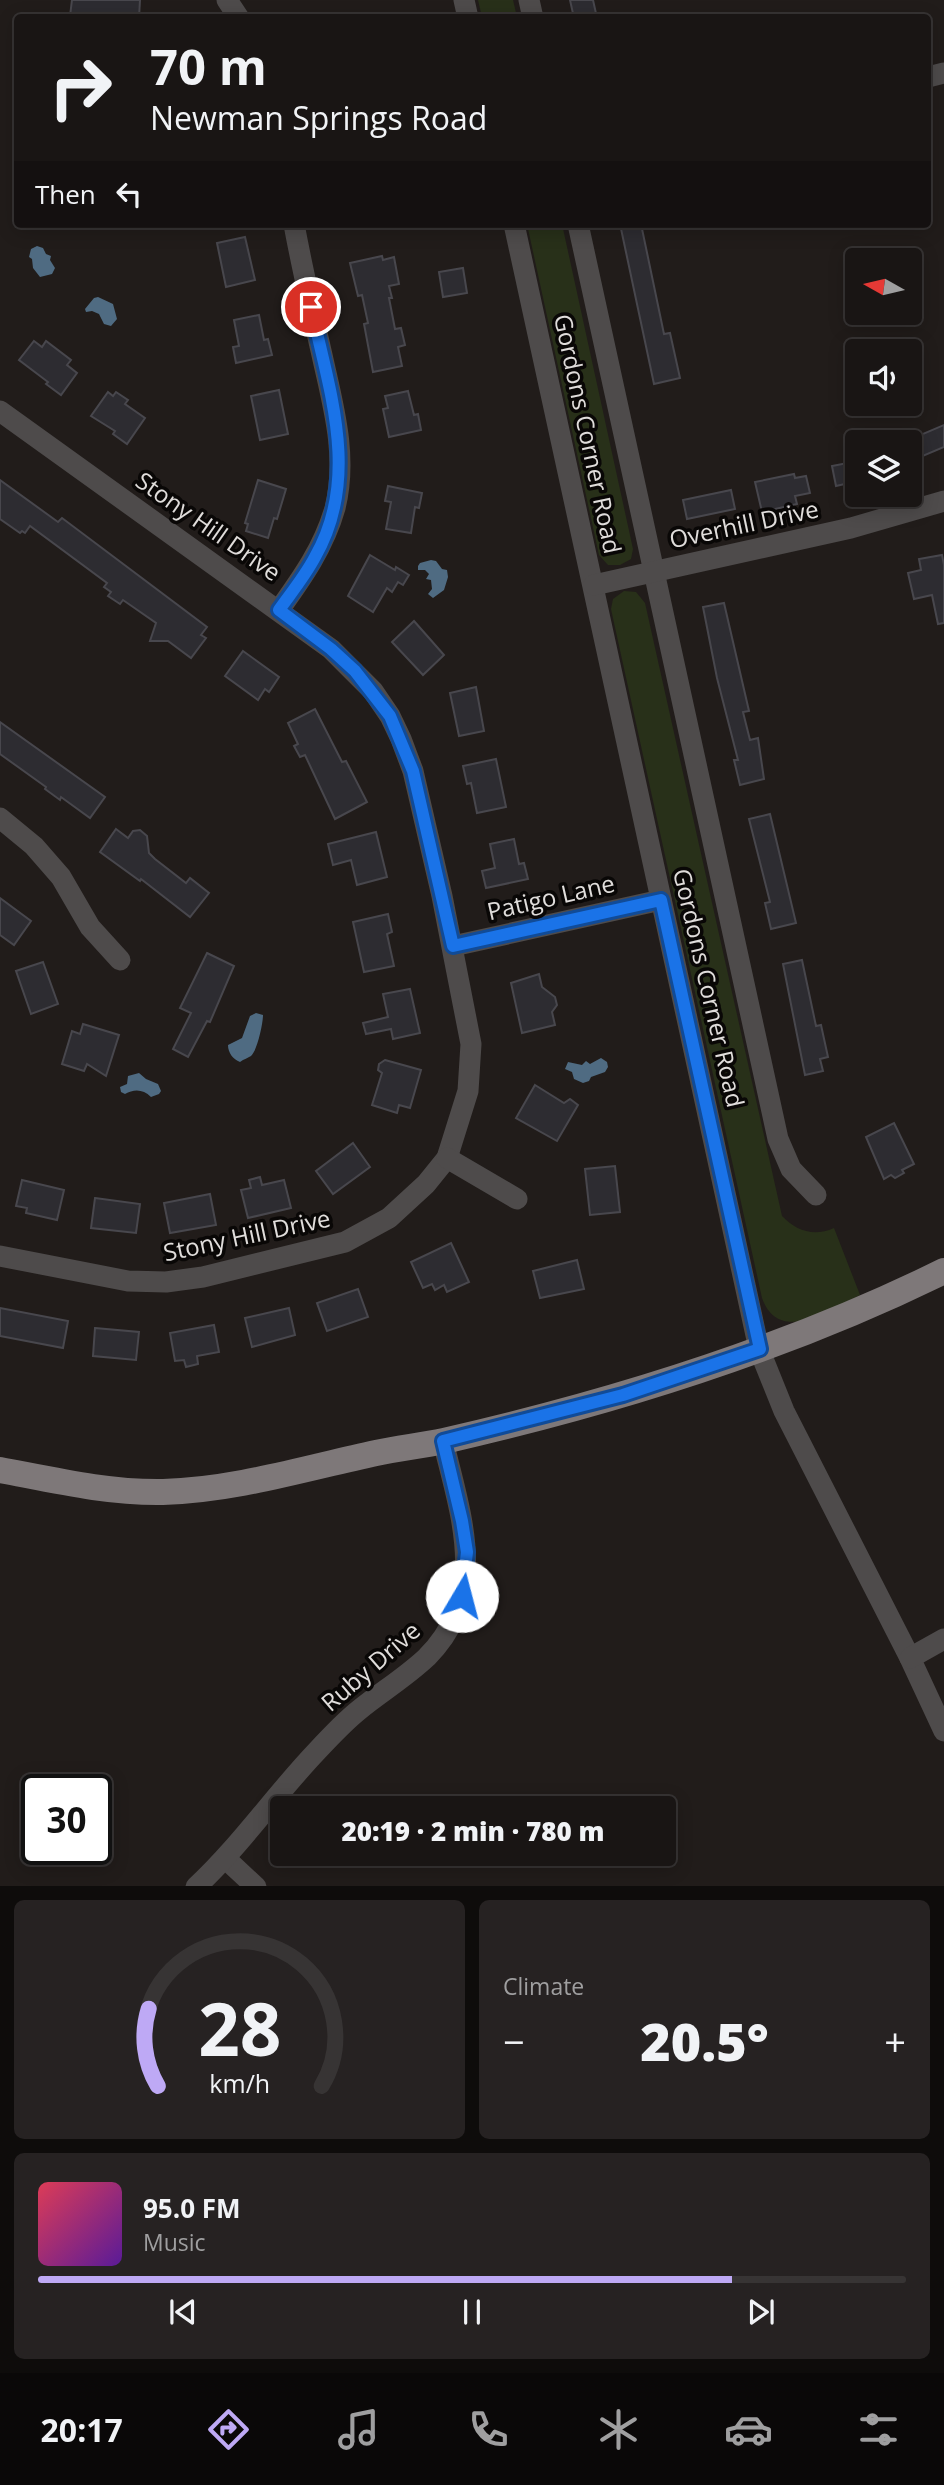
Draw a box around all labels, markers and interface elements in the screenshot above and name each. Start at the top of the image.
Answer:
text: 70 m [150,33,267,99]
icon: right [35,42,126,133]
text: Newman Springs Road [150,96,487,139]
icon: left [110,175,148,213]
text: Then [35,176,96,212]
north arrow [845,248,922,326]
map controls [845,248,922,507]
pin [281,277,341,337]
icon: arrive [292,288,330,326]
street label: Gordons Corner Road [547,311,630,556]
button: sound [845,339,922,416]
button: layers [845,430,922,507]
street label: Stony Hill Drive [130,464,288,588]
street label: Overhill Drive [666,492,821,555]
street label: Gordons Corner Road [666,865,753,1110]
street label: Patigo Lane [484,866,618,927]
street label: Stony Hill Drive [160,1201,333,1268]
position arrow [425,1559,499,1633]
street label: Ruby Drive [313,1614,427,1718]
speed limit sign: 30 [21,1774,112,1865]
text: 20:19 · 2 min · 780 m [342,1813,604,1849]
text: Climate [503,1970,584,2002]
text: 28 [198,1978,281,2077]
text: 20.5° [640,2005,769,2076]
text: − [503,2015,525,2067]
text: + [884,2015,906,2067]
text: km/h [209,2065,270,2099]
text: 95.0 FM [143,2190,241,2226]
text: Music [143,2226,206,2258]
icon: previous [164,2293,202,2331]
icon: pause [453,2293,491,2331]
icon: next [742,2293,780,2331]
icon: directions [204,2405,253,2454]
icon: music [334,2405,383,2454]
icon: phone [464,2405,513,2454]
icon: climate [594,2405,643,2454]
icon: car [724,2405,773,2454]
icon: filters [854,2405,903,2454]
text: 20:17 [41,2408,123,2451]

